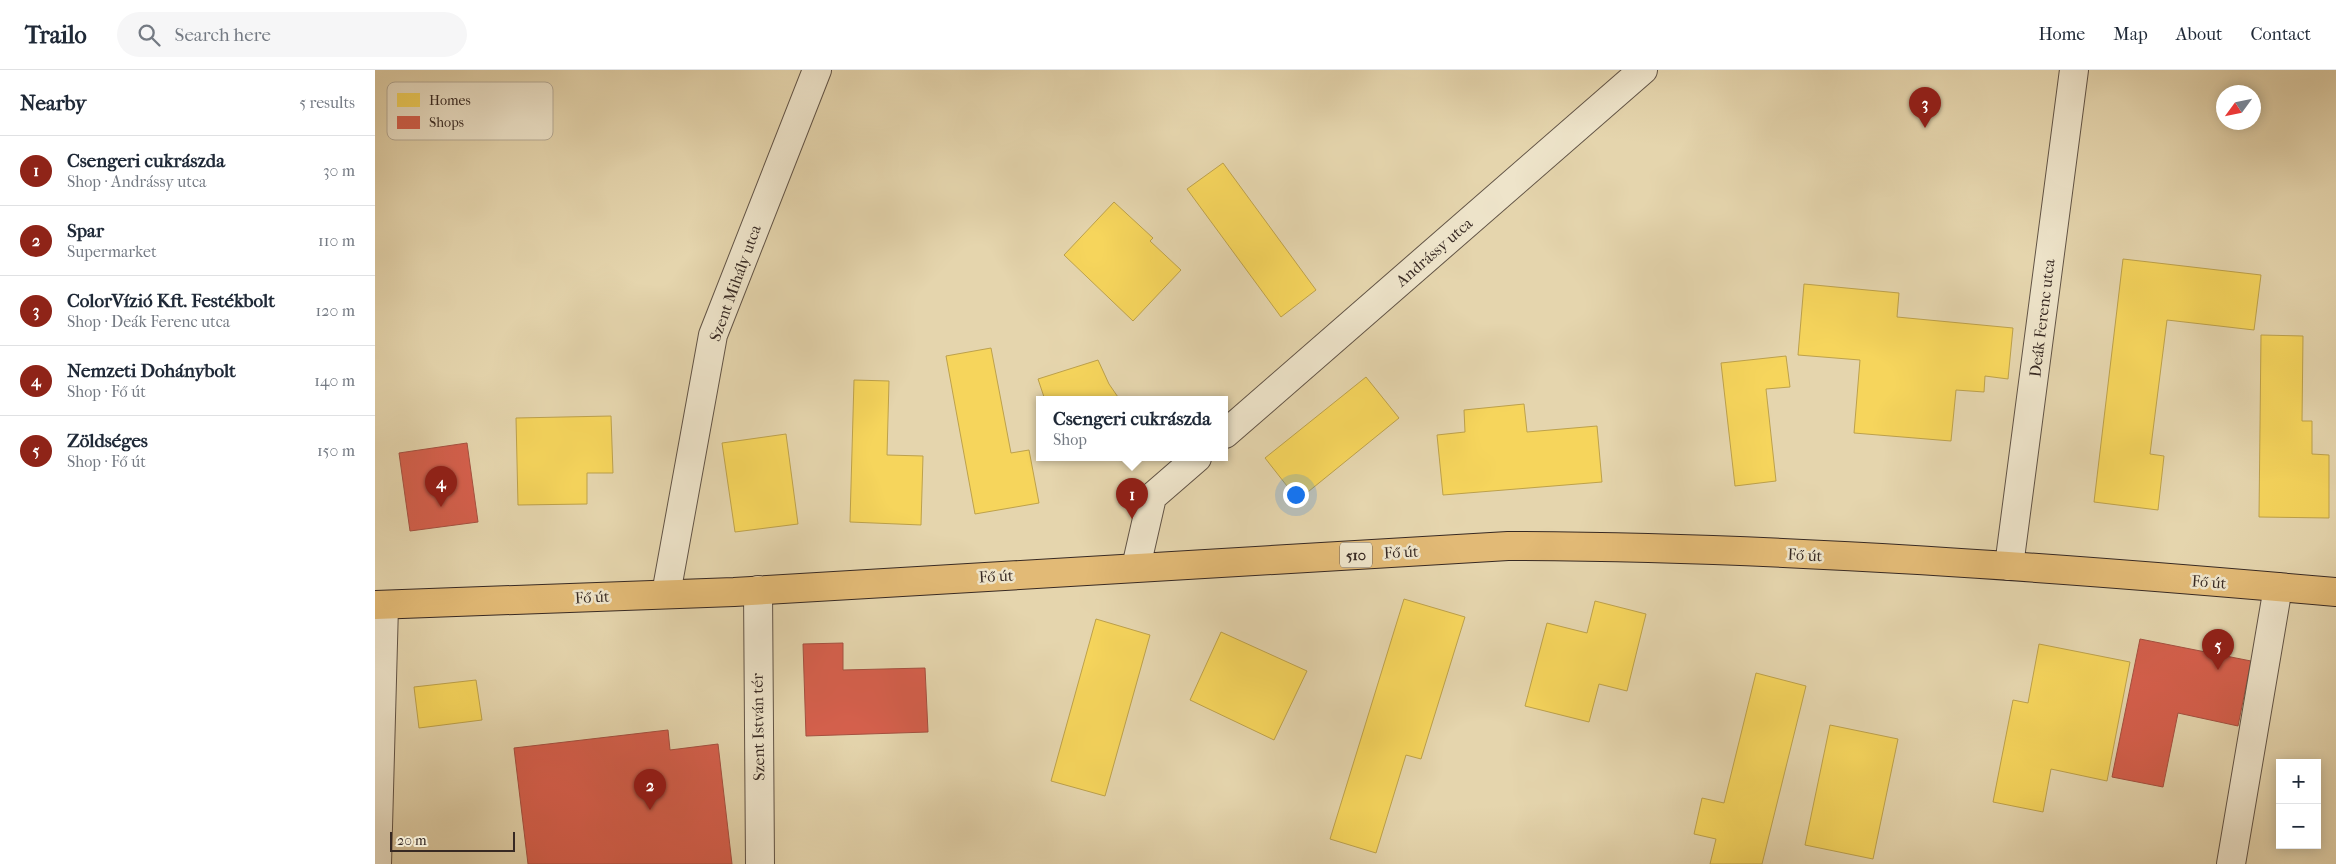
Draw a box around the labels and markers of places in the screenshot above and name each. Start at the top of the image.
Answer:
pin: 3 [1909,87,1941,128]
pin: 4 [425,466,457,507]
pin: 1 [1116,478,1148,519]
pin: 5 [2202,629,2234,670]
pin: 2 [634,769,666,810]

